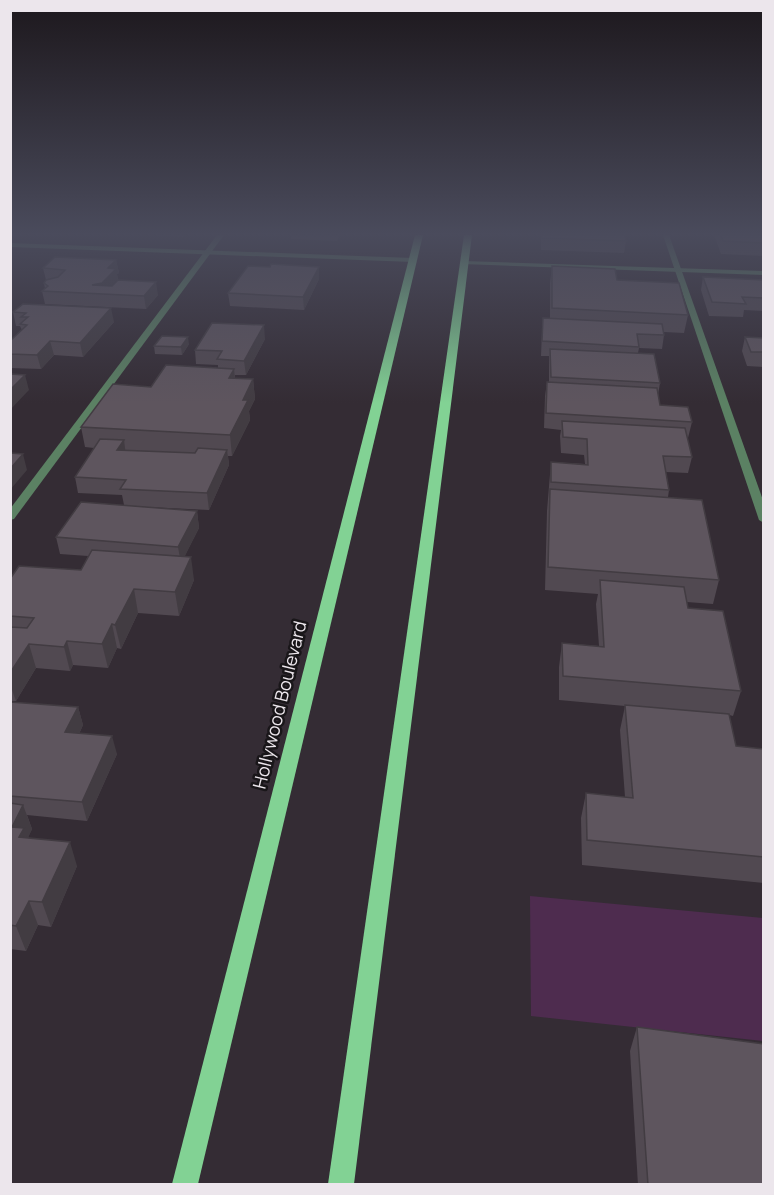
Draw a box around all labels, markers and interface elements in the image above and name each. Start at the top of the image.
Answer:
street label: Hollywood Boulevard [247,618,312,791]

